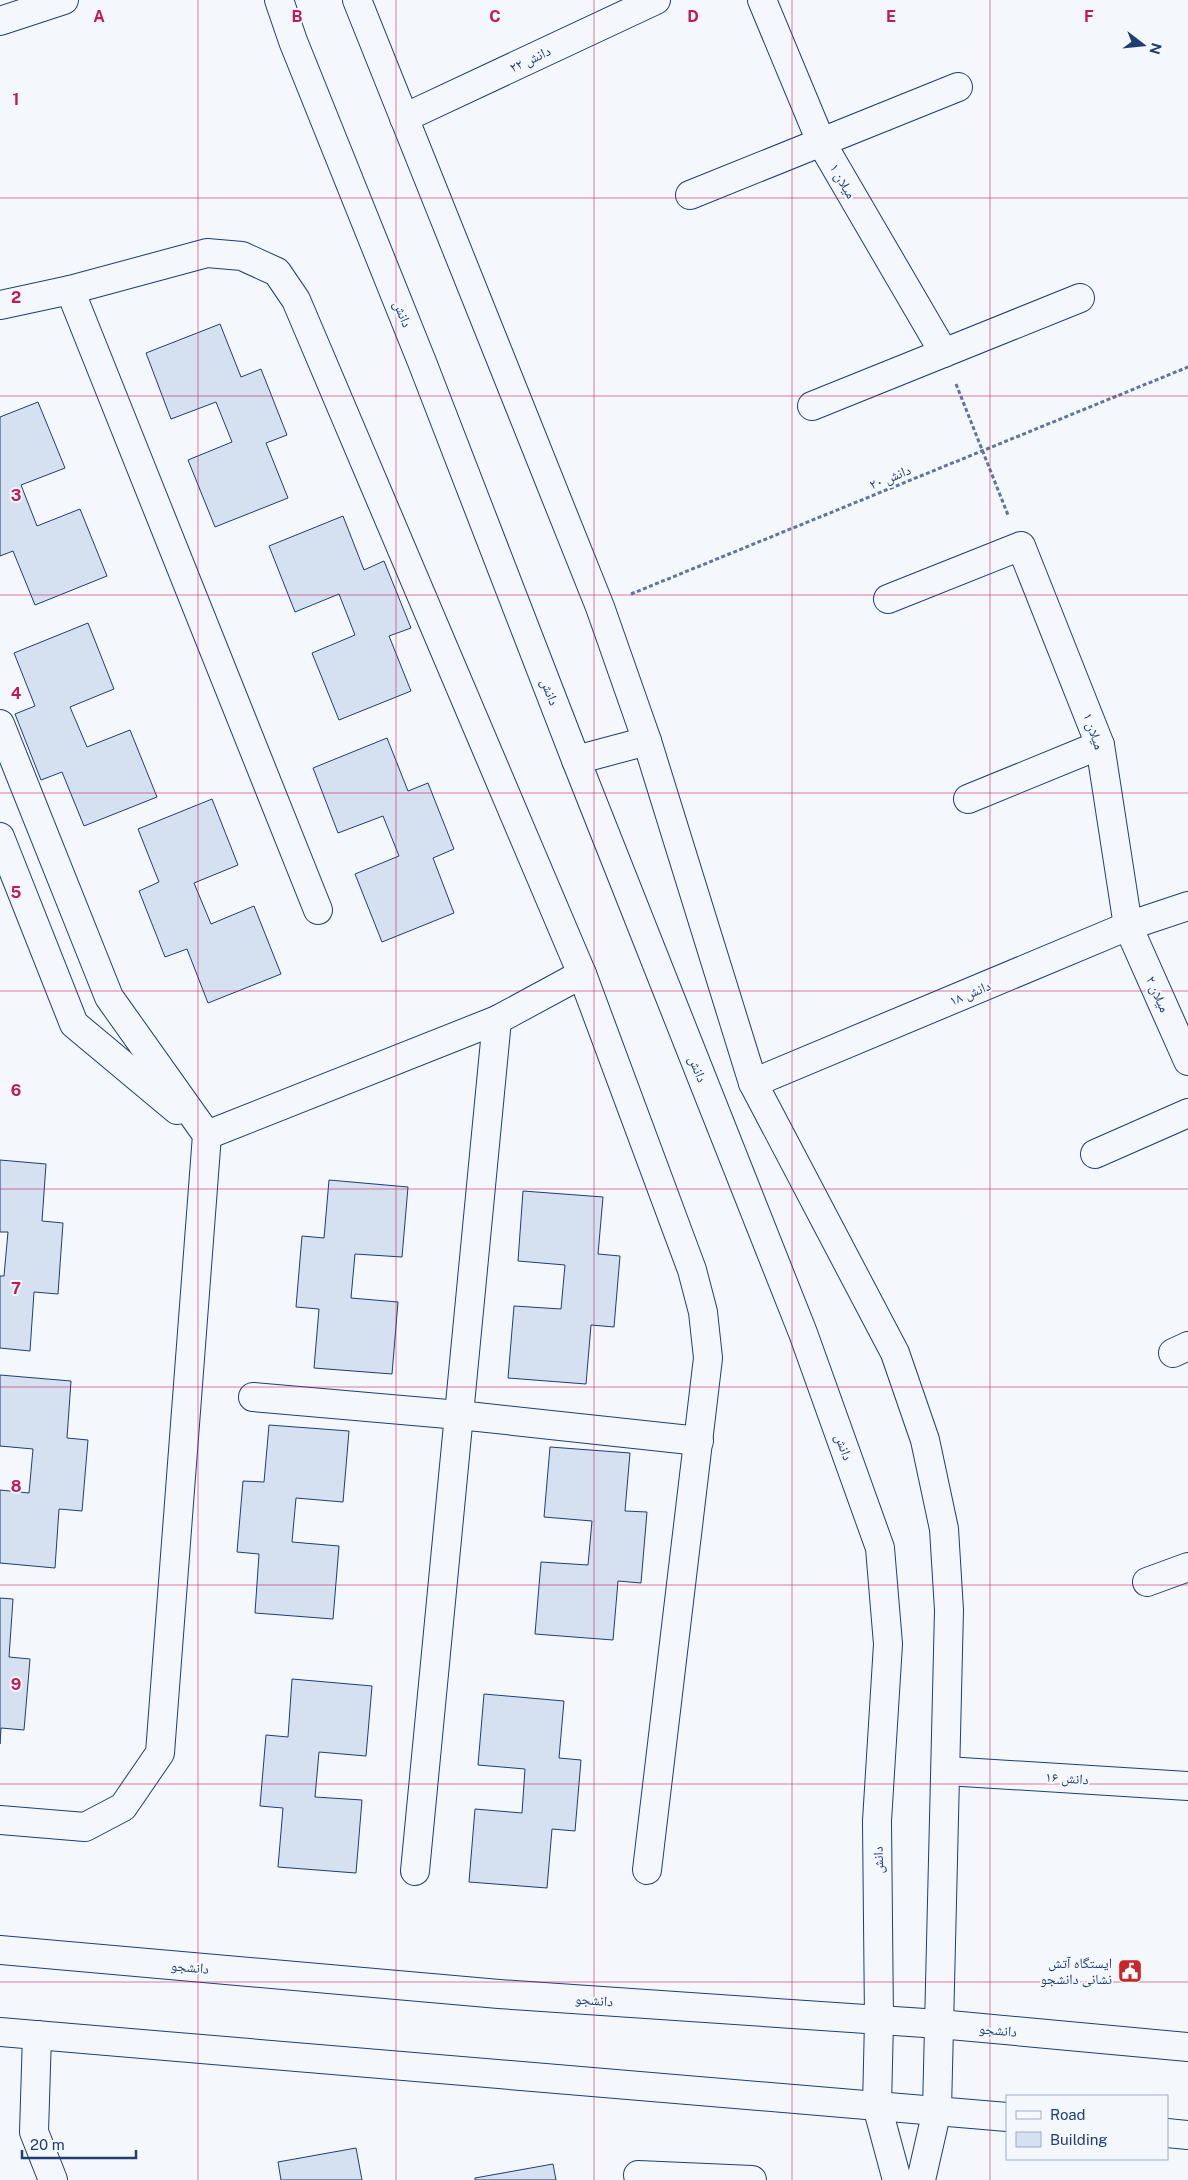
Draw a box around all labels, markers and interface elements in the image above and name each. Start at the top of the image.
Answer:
text: A [93,7,105,26]
text: B [292,7,303,26]
text: C [489,7,501,26]
text: D [687,7,699,26]
text: E [886,7,896,26]
text: F [1084,7,1094,26]
north arrow [1118,20,1168,70]
text: N [1146,41,1165,56]
street label: دانش ۲۲ [507,43,554,76]
text: 1 [13,90,19,109]
street label: میلان ۱ [826,161,859,202]
text: 2 [11,288,21,307]
street label: دانش [390,298,416,330]
street label: دانش ۲۰ [867,461,914,493]
text: 3 [11,486,21,505]
street label: دانش [537,676,562,708]
text: 4 [11,684,22,703]
street label: میلان ۱ [1079,710,1108,752]
text: 5 [11,883,22,902]
street label: میلان ۲ [1142,973,1173,1015]
street label: دانش ۱۸ [947,977,994,1010]
street label: دانش [685,1053,711,1085]
text: 6 [11,1081,21,1100]
text: 7 [11,1279,21,1298]
street label: دانش [831,1431,856,1463]
text: 8 [11,1477,22,1496]
text: 9 [11,1675,21,1694]
street label: دانش ۱۶ [1045,1769,1089,1788]
street label: دانش [870,1846,887,1874]
place label: ایستگاه آتش نشانی دانشجو [1040,1955,1112,1988]
street label: دانشجو [170,1957,210,1978]
public building icon: ایستگاه آتش نشانی دانشجو [1117,1958,1143,1984]
street label: دانشجو [574,1991,614,2010]
street label: دانشجو [978,2020,1018,2041]
legend [1006,2095,1168,2160]
text: Road [1050,2106,1086,2123]
scale bar [22,2128,136,2160]
text: Building [1050,2131,1108,2148]
text: 20 m [30,2136,65,2153]

